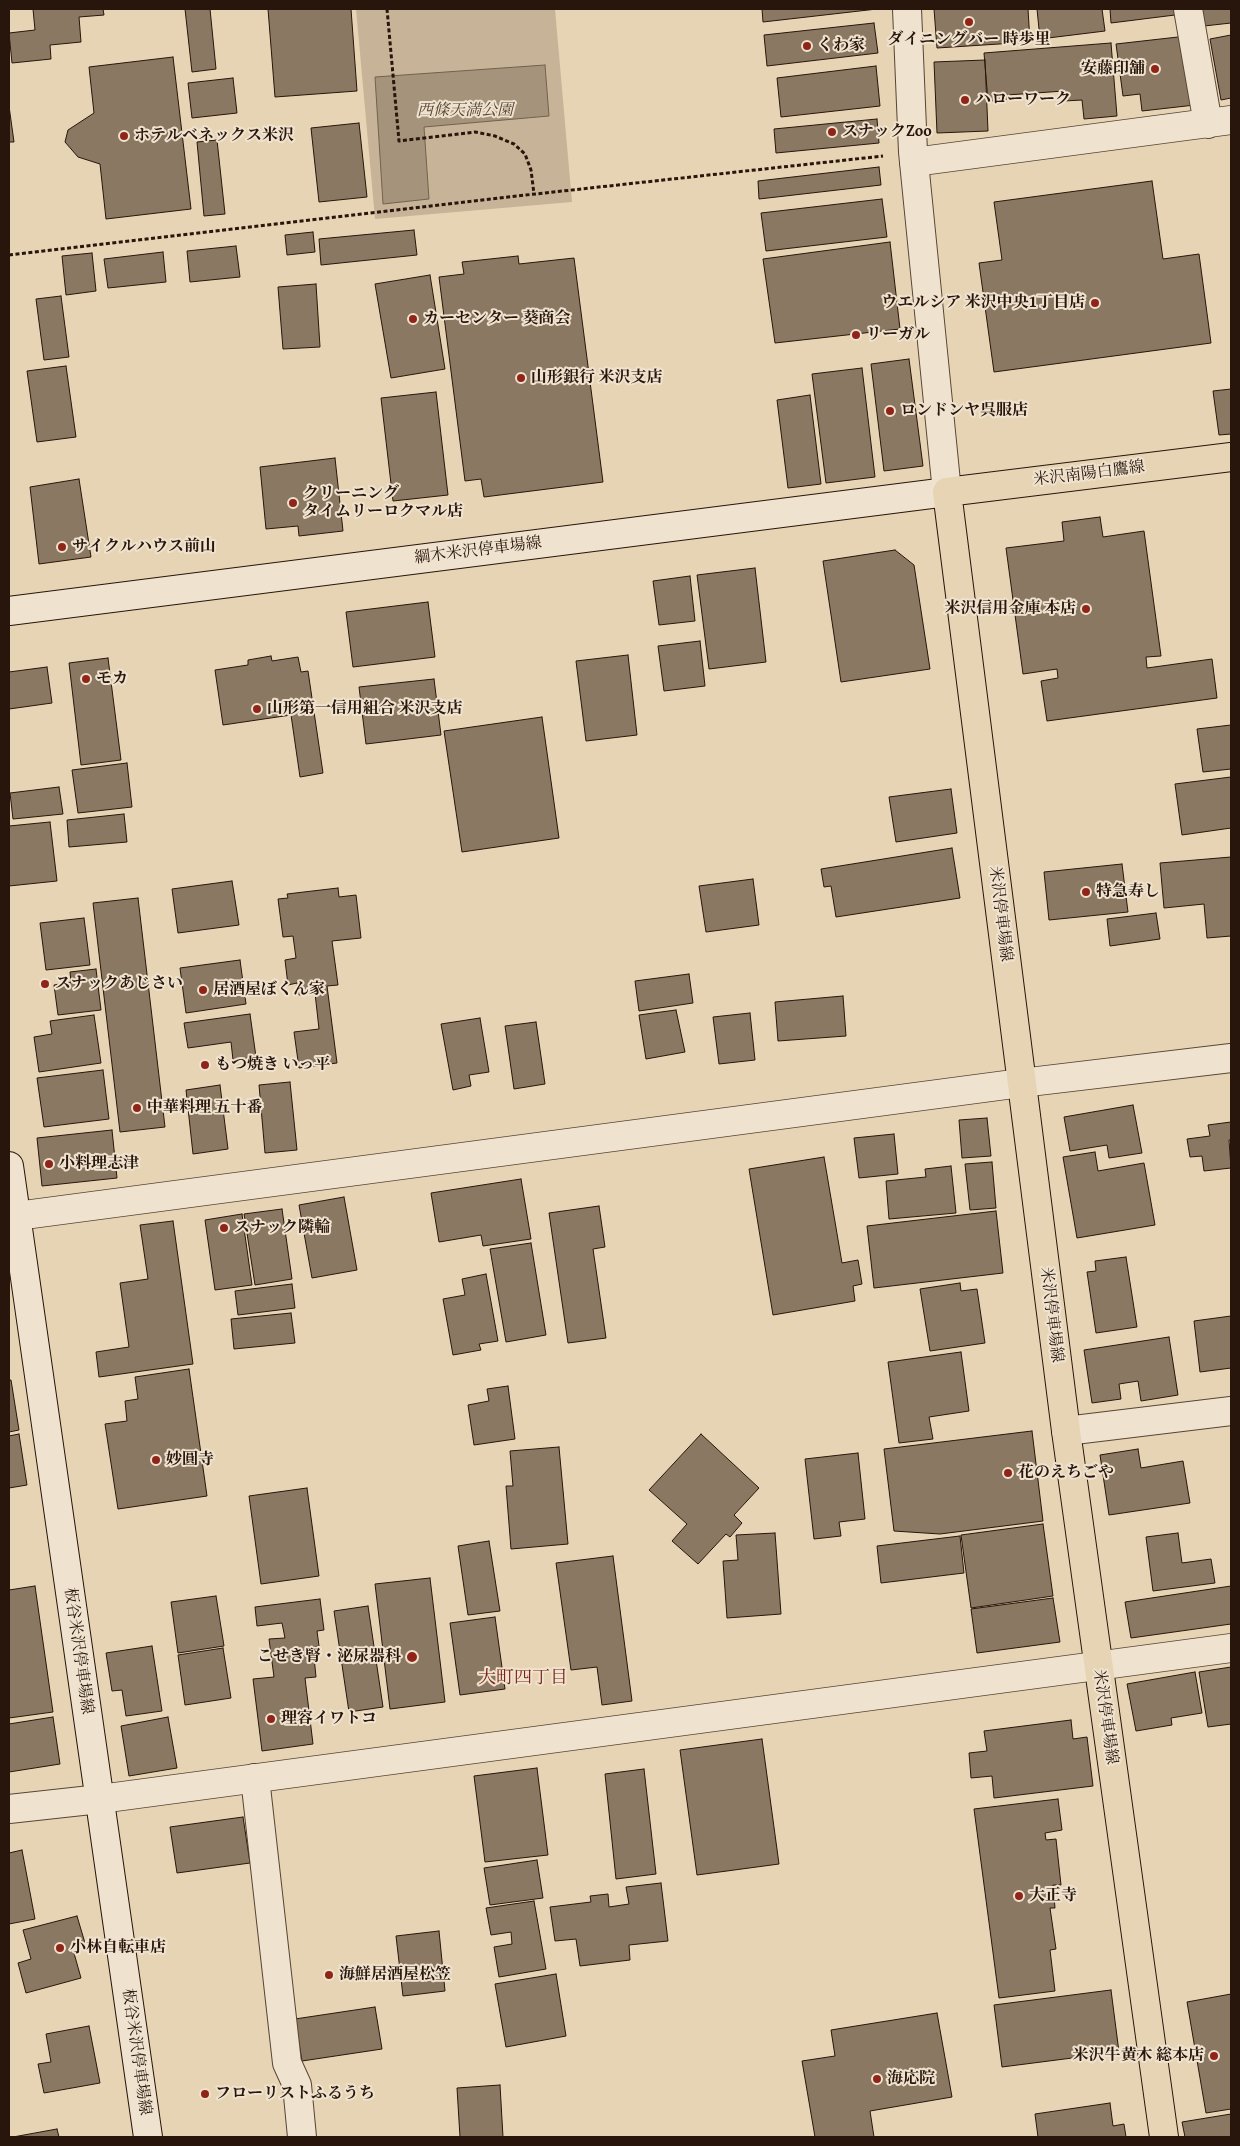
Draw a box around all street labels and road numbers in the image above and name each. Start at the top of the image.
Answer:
street label: 米沢南陽白鷹線 [1032,458,1146,490]
street label: 綱木米沢停車場線 [413,534,543,568]
street label: 米沢停車場線 [985,865,1015,963]
street label: 米沢停車場線 [1036,1266,1066,1364]
street label: 板谷米沢停車場線 [60,1586,96,1716]
street label: 米沢停車場線 [1089,1668,1121,1766]
street label: 板谷米沢停車場線 [118,1987,154,2117]

